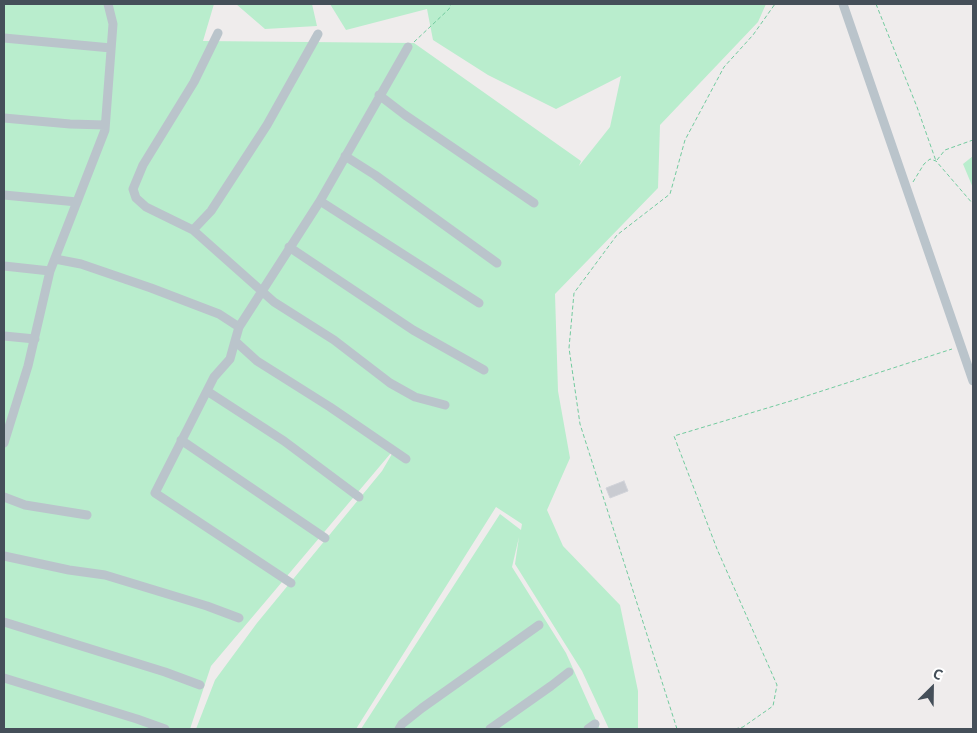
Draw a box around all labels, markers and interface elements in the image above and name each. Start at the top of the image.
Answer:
north arrow [907,663,957,713]
text: С [930,663,946,684]

